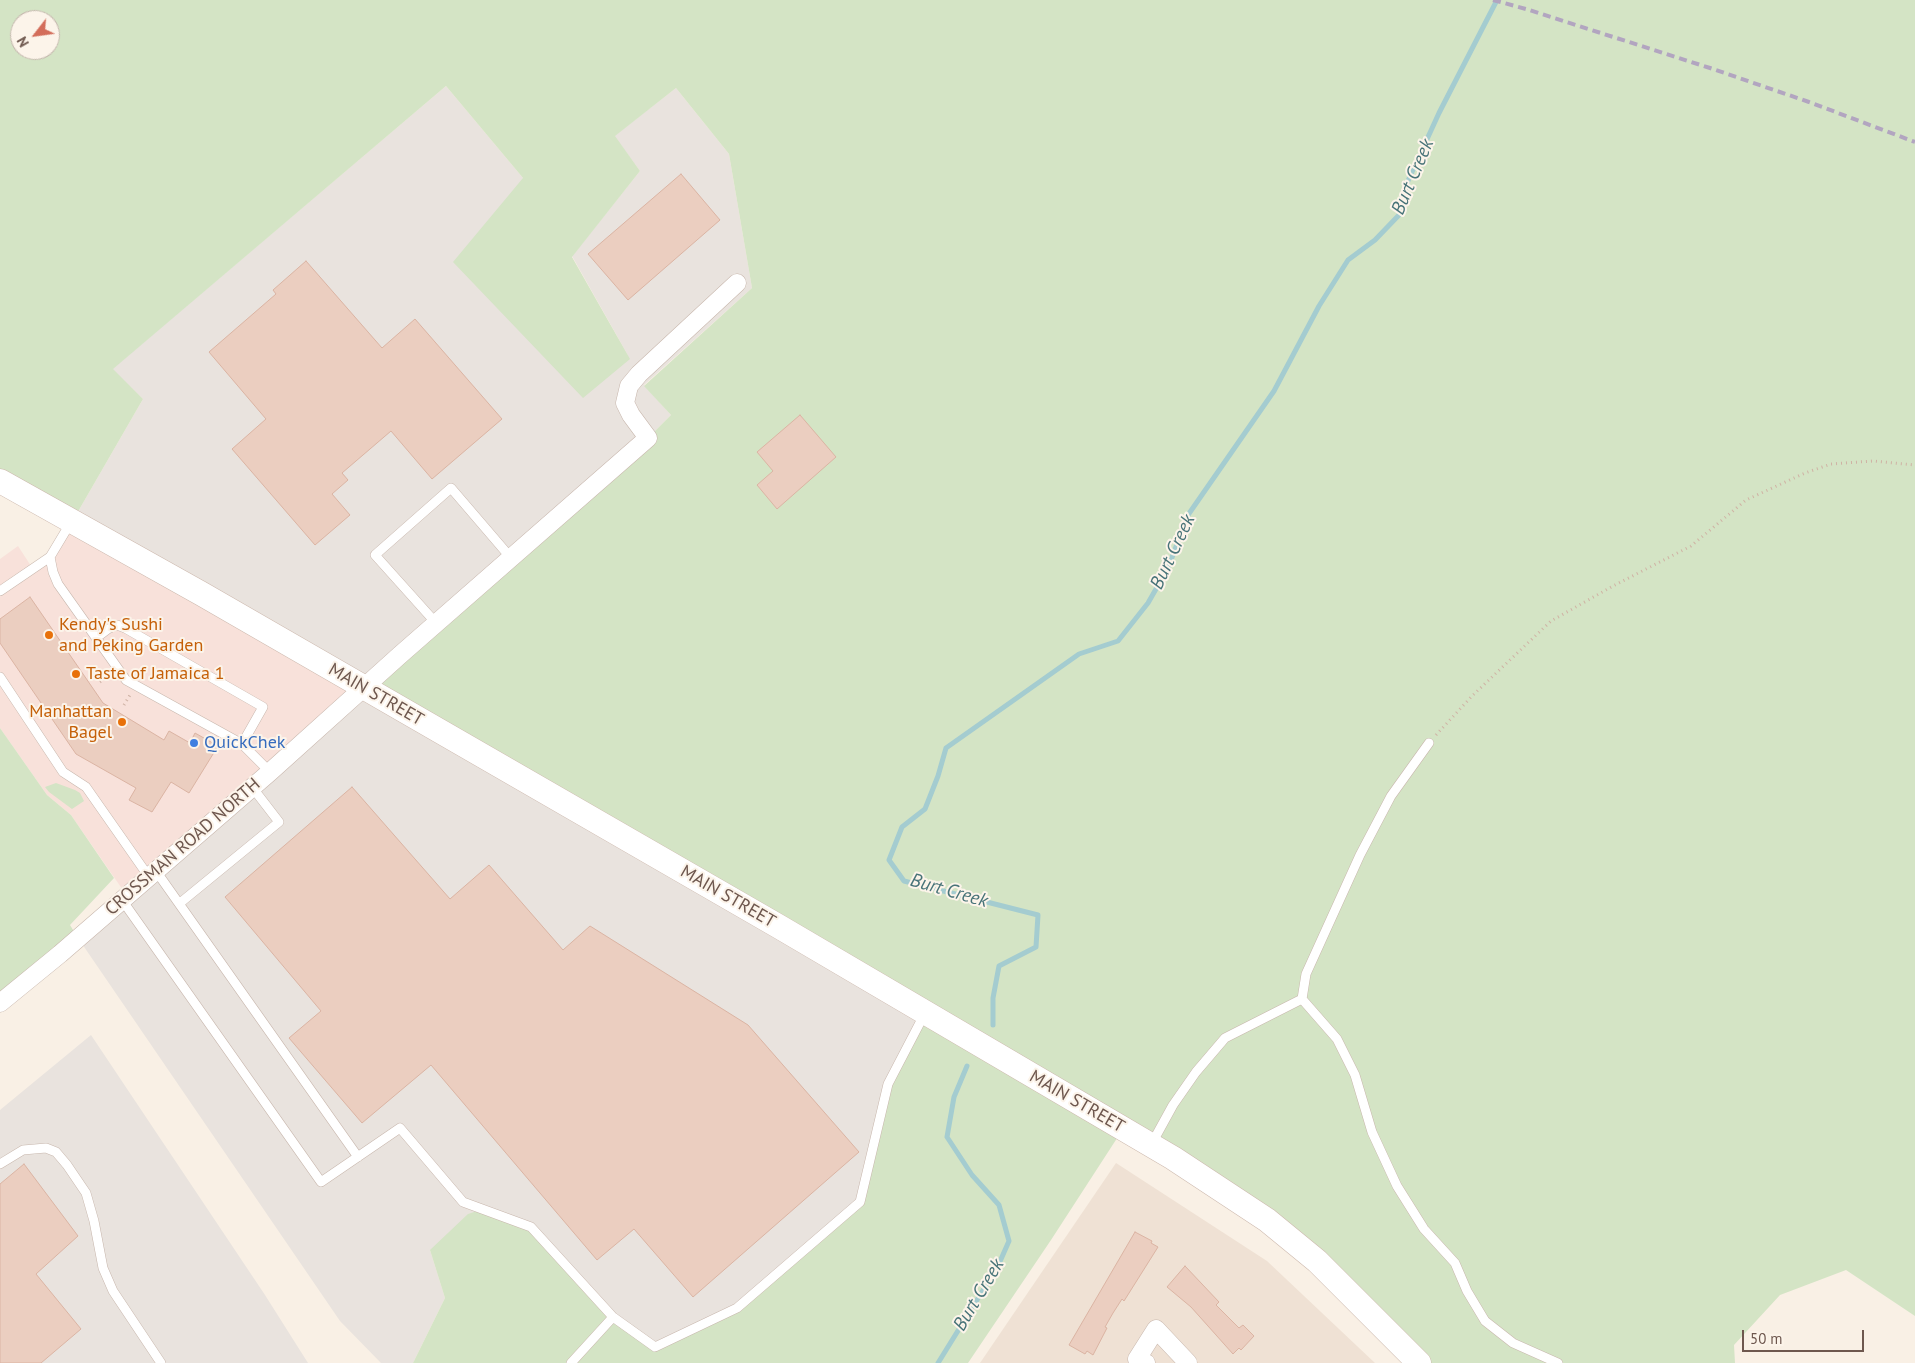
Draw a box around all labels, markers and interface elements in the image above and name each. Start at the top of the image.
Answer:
north arrow [10,10,60,60]
text: N [13,34,33,50]
water label: Burt Creek [1387,136,1439,218]
water label: Burt Creek [1146,511,1200,593]
place label: Kendy's Sushi and Peking Garden [59,614,203,656]
marker: Kendy's Sushi and Peking Garden [43,629,55,641]
street label: MAIN STREET [324,659,428,731]
place label: Taste of Jamaica 1 [86,663,225,685]
marker: Taste of Jamaica 1 [70,668,82,680]
place label: Manhattan Bagel [29,701,112,744]
marker: Manhattan Bagel [116,716,128,728]
place label: QuickChek [204,732,285,754]
marker: QuickChek [188,737,200,749]
street label: CROSSMAN ROAD NORTH [101,774,265,920]
street label: MAIN STREET [676,861,780,933]
water label: Burt Creek [908,869,990,913]
street label: MAIN STREET [1025,1066,1129,1138]
water label: Burt Creek [949,1255,1009,1335]
scale bar [1745,1320,1868,1352]
text: 50 m [1750,1329,1783,1348]

